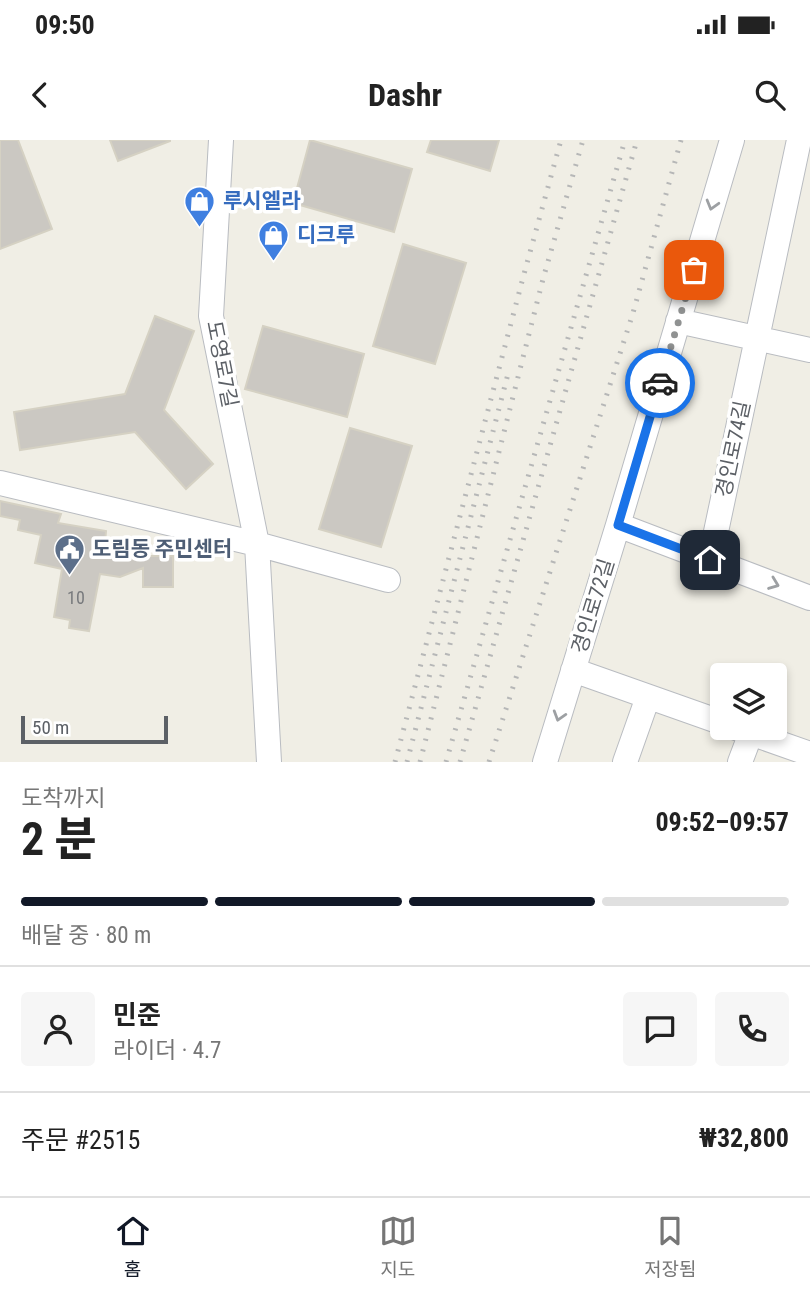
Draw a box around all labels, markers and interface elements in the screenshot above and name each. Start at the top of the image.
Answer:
text: 09:50 [35,10,95,40]
icon: back [21,76,59,114]
text: Dashr [368,76,442,114]
icon: search [751,76,789,114]
shop icon: 루시엘라 [183,184,217,228]
place label: 루시엘라 [223,189,301,213]
one-way arrow [706,199,721,211]
shop icon: 디크루 [257,218,291,262]
place label: 디크루 [297,223,355,247]
pin [664,240,724,300]
icon: bag [675,251,713,289]
street label: 도영로7길 [202,319,242,409]
courier [625,348,695,418]
icon: car [641,364,679,402]
street label: 경인로74길 [711,399,755,499]
pin [680,530,740,590]
public building icon: 도림동 주민센터 [52,532,86,576]
place label: 도림동 주민센터 [92,537,232,561]
icon: home [691,541,729,579]
street label: 경인로72길 [567,556,619,656]
one-way arrow [767,576,779,590]
house number: 10 [67,587,85,608]
map controls [710,663,787,740]
button: layers [710,663,787,740]
one-way arrow [553,709,567,721]
scale bar [21,713,168,745]
text: 50 m [32,716,69,739]
text: 도착까지 [21,785,106,812]
text: 09:52–09:57 [655,807,789,837]
text: 2 분 [21,812,97,866]
text: 배달 중 · 80 m [21,922,151,949]
button: person [21,992,95,1066]
button: chat [623,992,697,1066]
button: phone [715,992,789,1066]
text: 민준 [113,1000,161,1030]
text: 라이더 · 4.7 [113,1037,221,1064]
text: ₩32,800 [699,1123,789,1153]
text: 주문 #2515 [21,1125,140,1155]
tab: 홈 [114,1212,152,1281]
tab: 지도 [379,1212,417,1281]
tab: 저장됨 [644,1212,696,1281]

